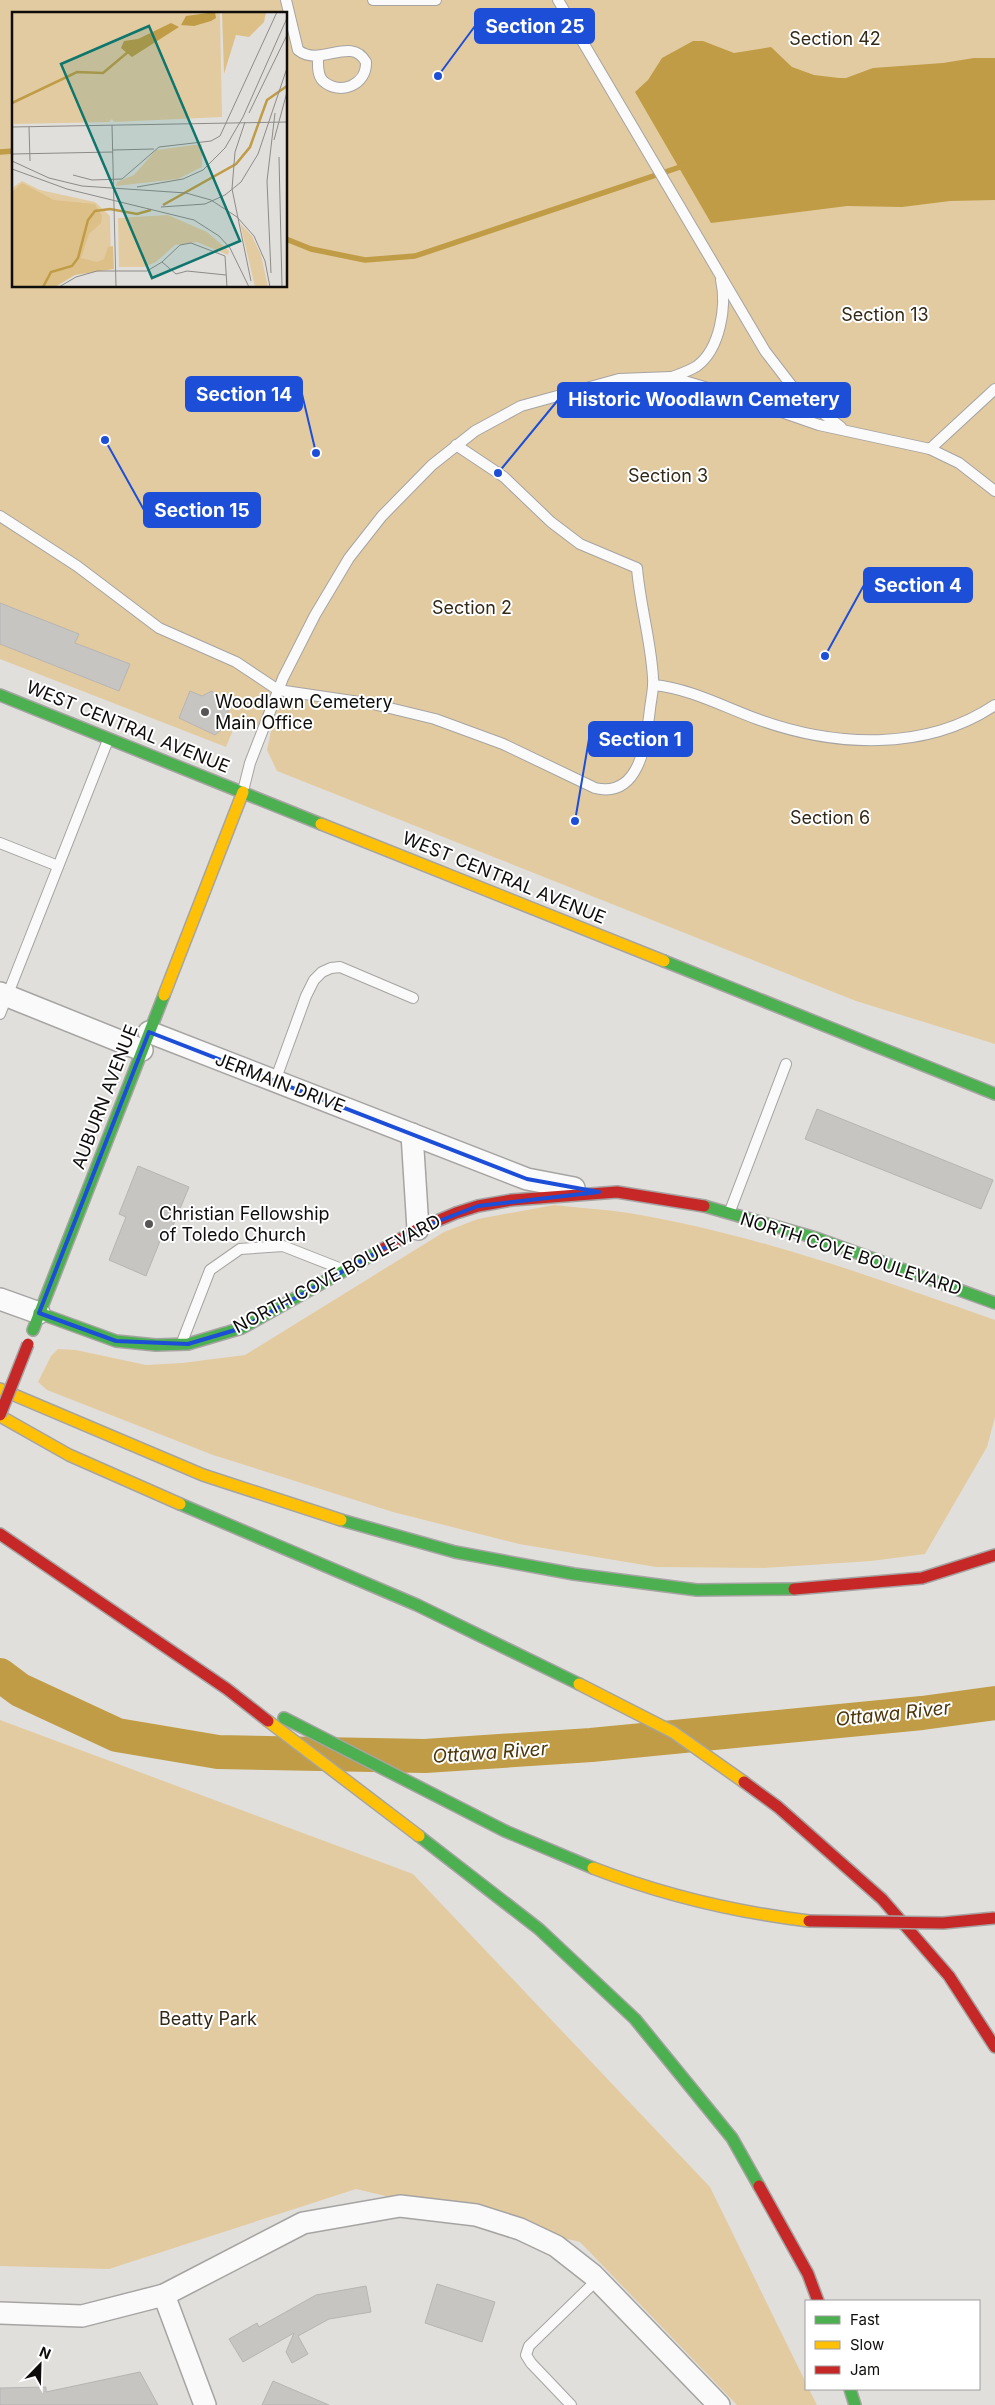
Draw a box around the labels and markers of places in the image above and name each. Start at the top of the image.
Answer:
callout: Section 25 [475,9,594,43]
callout: Section 14 [186,377,302,411]
callout: Historic Woodlawn Cemetery [558,383,850,417]
callout: Section 15 [144,493,260,527]
callout: Section 4 [864,568,972,602]
place label: Woodlawn Cemetery Main Office [215,691,393,733]
marker: Woodlawn Cemetery Main Office [199,706,211,718]
callout: Section 1 [589,722,692,756]
place label: Christian Fellowship of Toledo Church [159,1203,330,1245]
marker: Christian Fellowship of Toledo Church [143,1218,155,1230]

